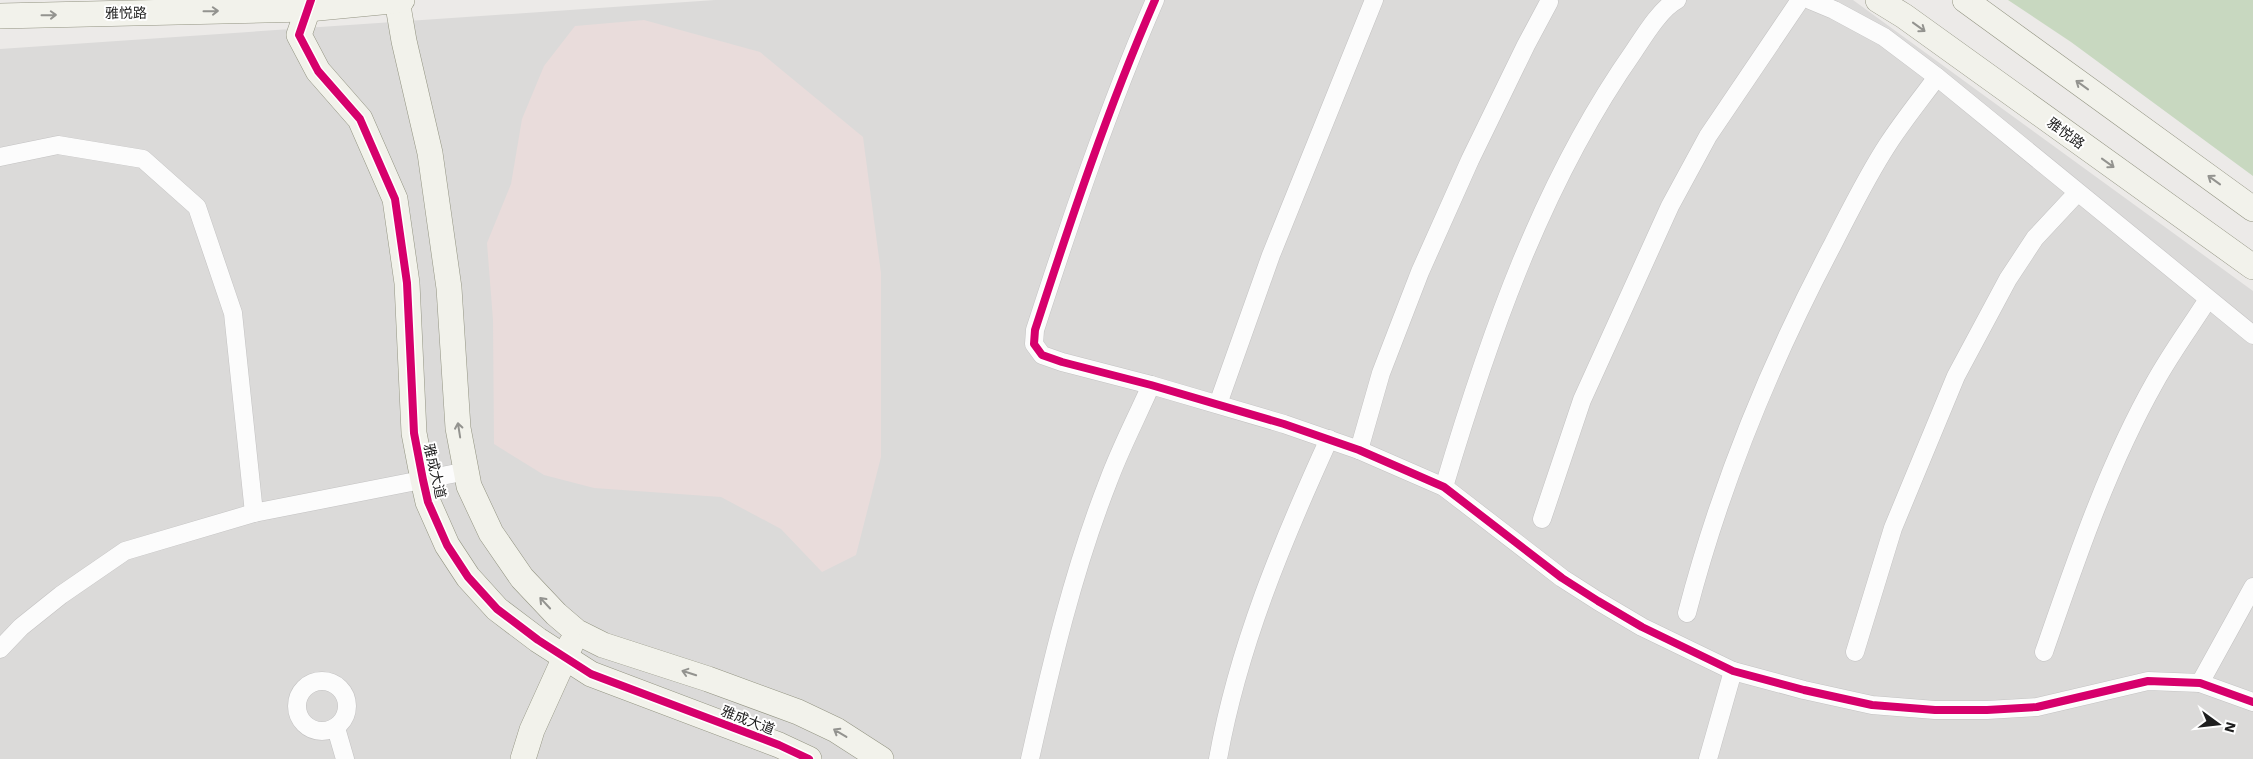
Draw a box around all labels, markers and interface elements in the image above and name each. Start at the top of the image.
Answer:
street label: 雅悦路 [105,5,147,21]
one-way arrow [202,6,219,16]
one-way arrow [40,10,56,20]
one-way arrow [1912,22,1926,32]
one-way arrow [2075,80,2089,90]
street label: 雅悦路 [2044,114,2088,152]
one-way arrow [2101,157,2114,168]
one-way arrow [2207,175,2221,186]
one-way arrow [454,422,464,438]
street label: 雅成大道 [421,442,449,500]
one-way arrow [539,596,551,609]
one-way arrow [681,667,697,677]
north arrow [2193,699,2243,749]
street label: 雅成大道 [719,702,777,738]
text: N [2221,720,2240,734]
one-way arrow [833,727,847,737]

